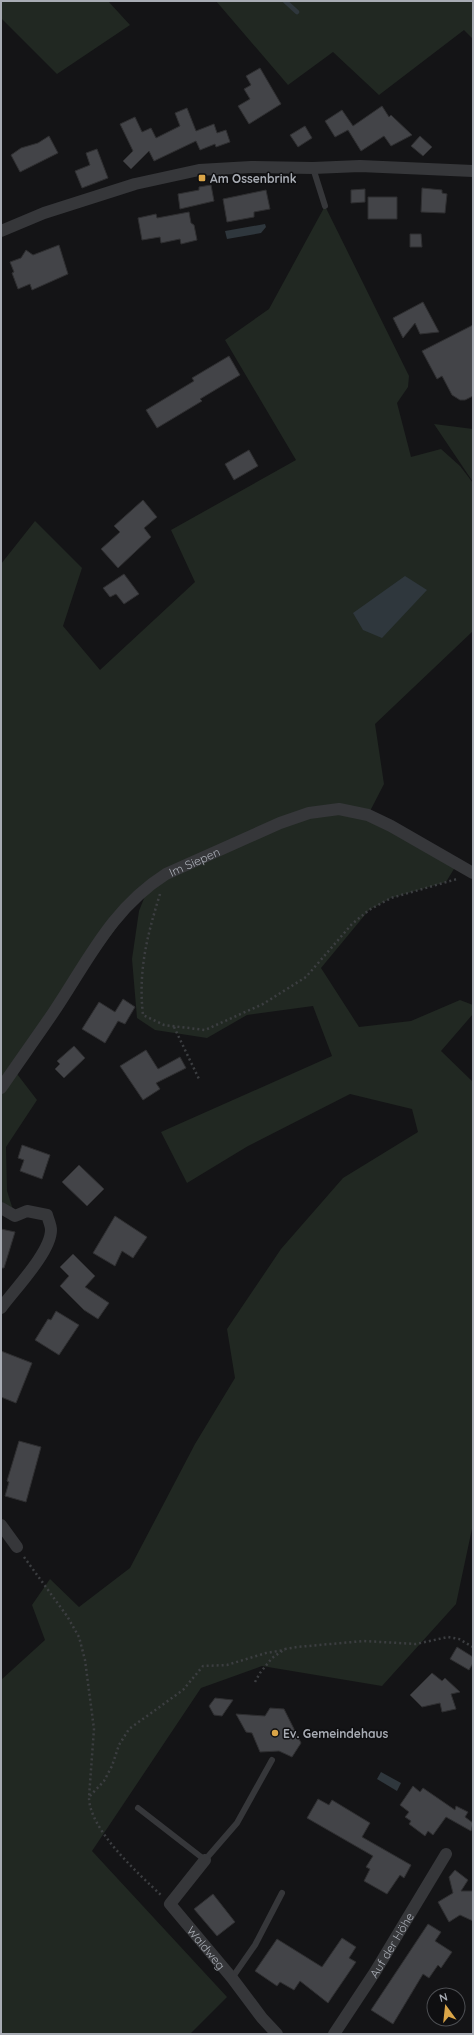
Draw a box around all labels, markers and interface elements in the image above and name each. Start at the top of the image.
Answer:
place label: Am Ossenbrink [210,171,297,186]
marker: Am Ossenbrink [197,173,207,183]
street label: Im Siepen [166,843,222,879]
place label: Ev. Gemeindehaus [283,1726,388,1741]
marker: Ev. Gemeindehaus [270,1728,280,1738]
street label: Auf der Höhe [366,1909,417,1980]
street label: Waldweg [184,1923,229,1972]
north arrow [426,1987,466,2027]
text: N [438,1990,449,2005]

